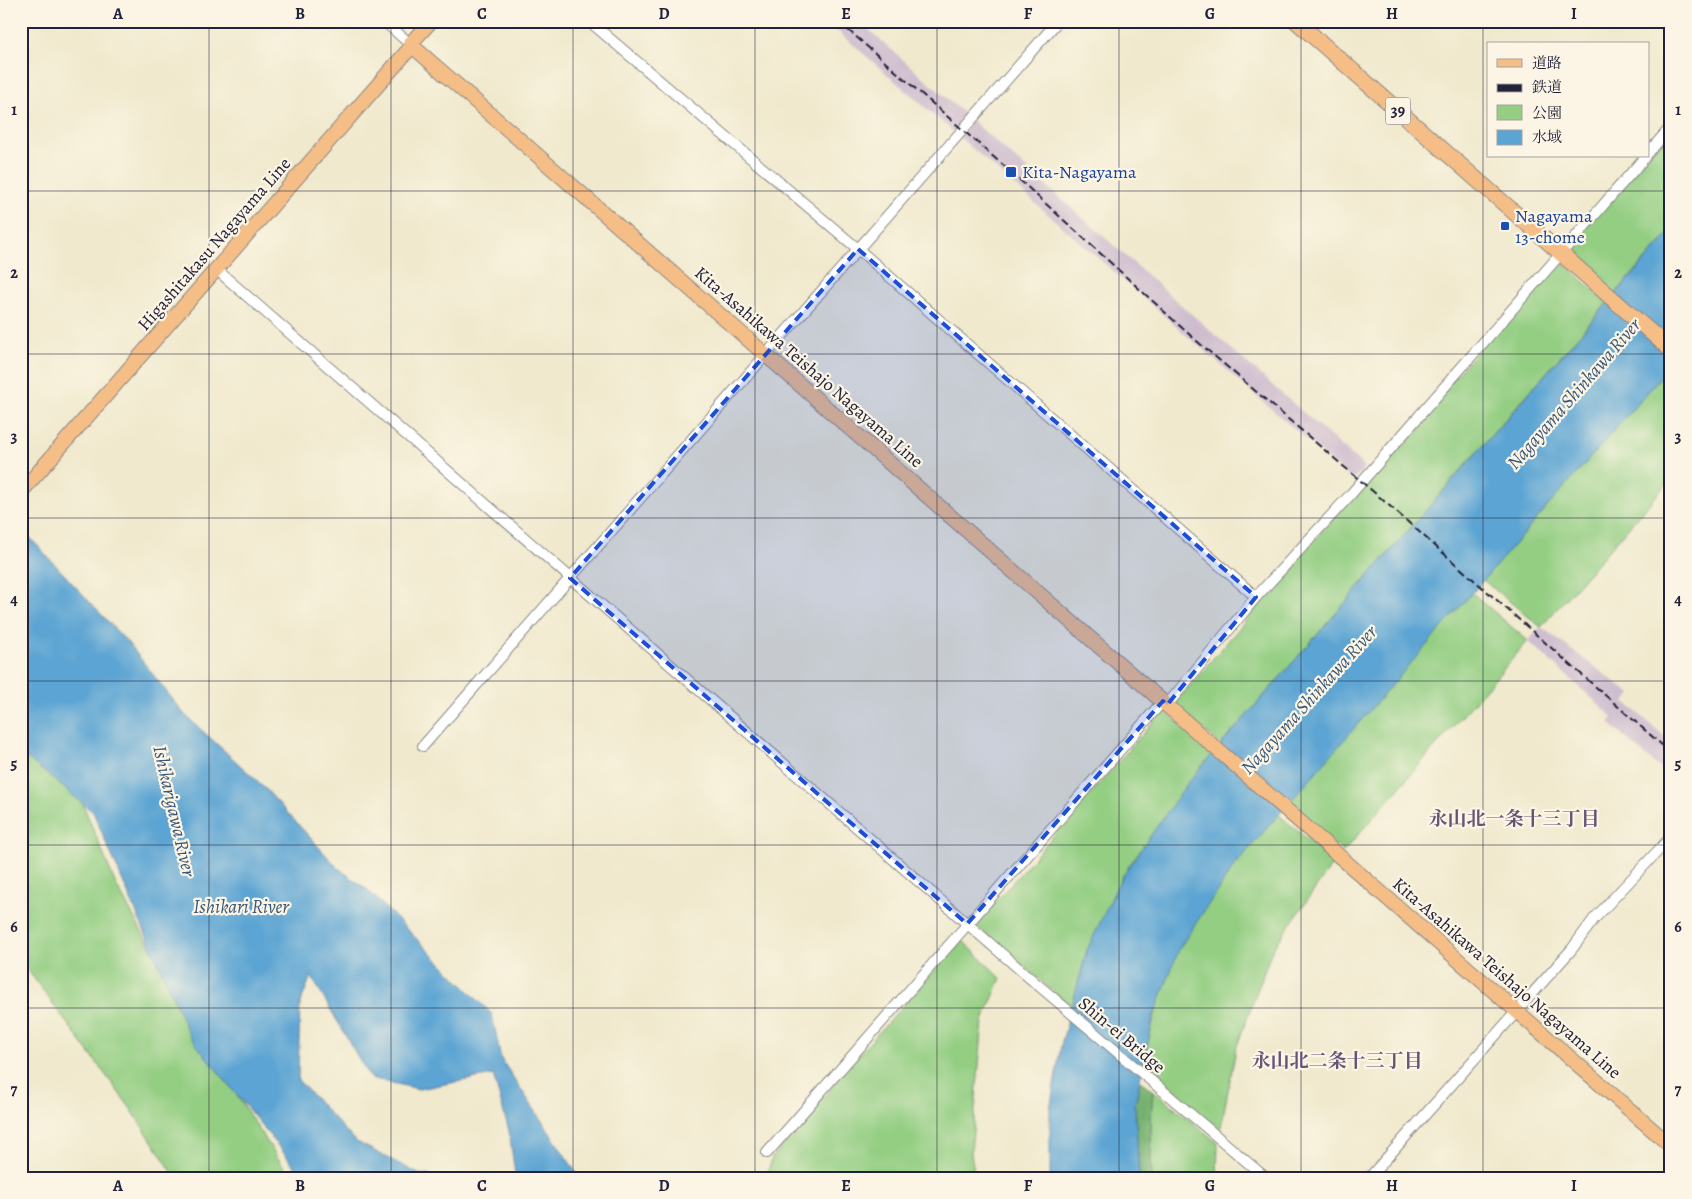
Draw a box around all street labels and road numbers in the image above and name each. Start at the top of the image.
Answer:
road number: 39 [1386,98,1410,124]
street label: Higashitakasu Nagayama Line [132,152,296,336]
street label: Kita-Asahikawa Teishajo Nagayama Line [690,261,928,473]
street label: Kita-Asahikawa Teishajo Nagayama Line [1388,872,1626,1084]
street label: Shin-ei Bridge [1073,991,1171,1079]

